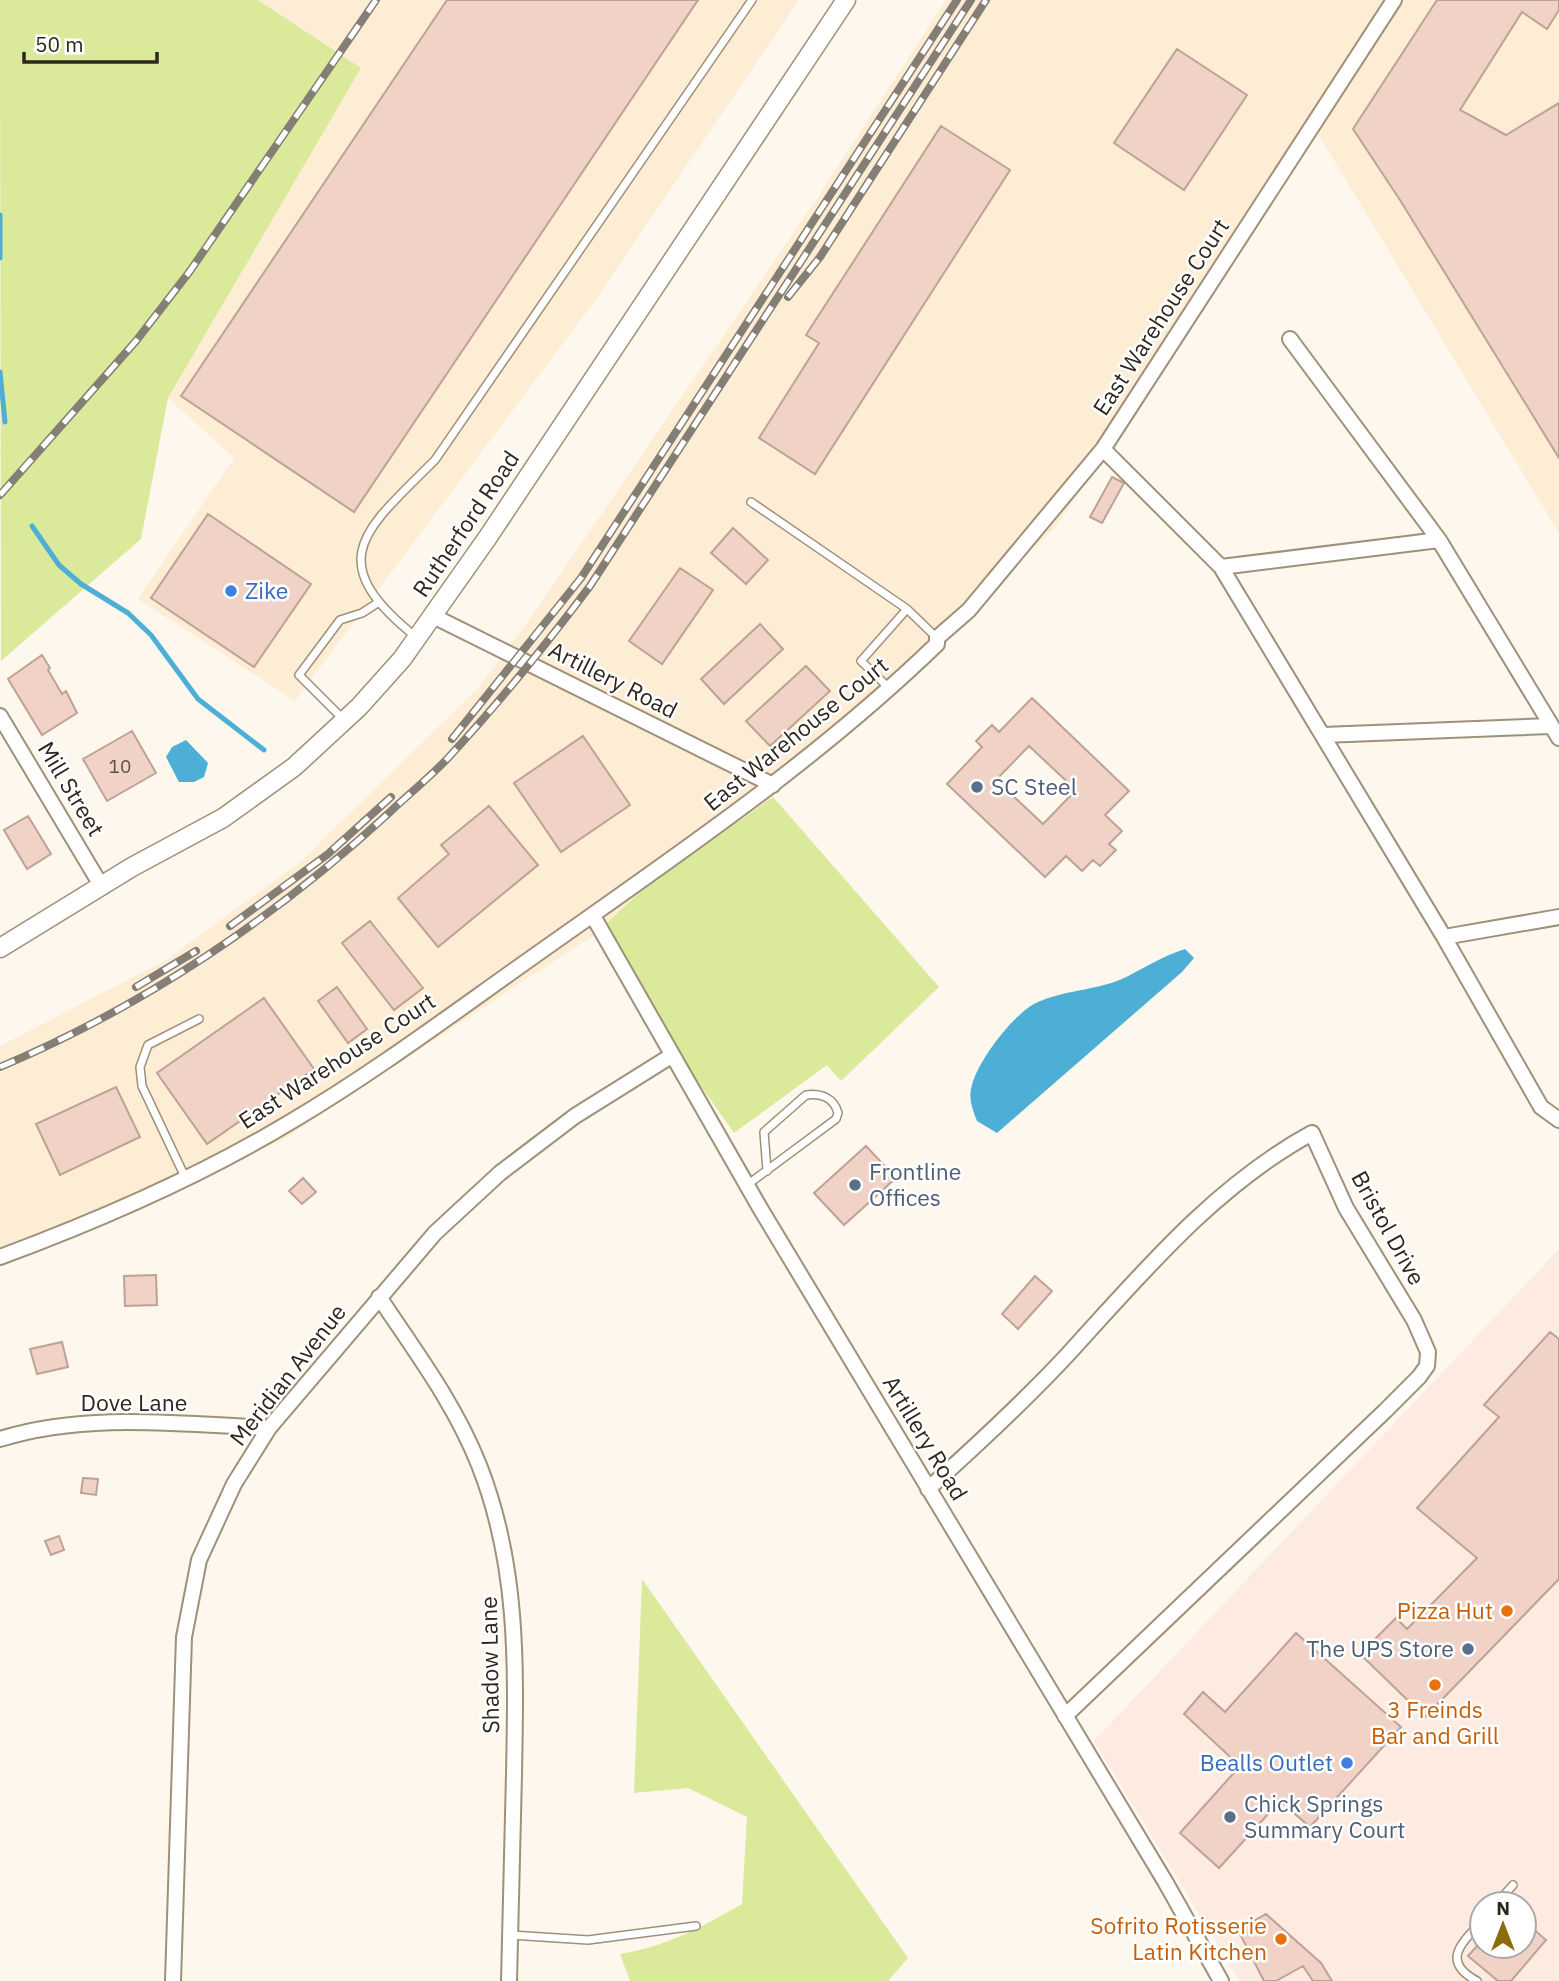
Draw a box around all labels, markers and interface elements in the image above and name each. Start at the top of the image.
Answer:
scale bar [24,21,158,65]
text: 50 m [35,30,84,58]
street label: East Warehouse Court [1085,212,1235,421]
street label: Rutherford Road [405,444,525,602]
place label: Zike [245,575,288,605]
marker: Zike [223,583,239,599]
street label: Artillery Road [544,634,683,724]
street label: East Warehouse Court [697,650,894,817]
street label: Mill Street [32,736,112,841]
house number: 10 [109,754,131,778]
place label: SC Steel [991,771,1077,801]
marker: SC Steel [969,779,985,795]
street label: East Warehouse Court [232,985,441,1135]
place label: Frontline Offices [869,1156,961,1212]
street label: Bristol Drive [1345,1165,1433,1290]
marker: Frontline Offices [847,1177,863,1193]
street label: Meridian Avenue [222,1297,352,1451]
street label: Artillery Road [877,1370,975,1505]
street label: Dove Lane [81,1387,187,1417]
place label: Pizza Hut [1397,1595,1493,1625]
street label: Shadow Lane [473,1596,505,1734]
marker: Pizza Hut [1499,1603,1515,1619]
place label: The UPS Store [1306,1633,1454,1663]
marker: The UPS Store [1460,1641,1476,1657]
marker: 3 Freinds Bar and Grill [1427,1677,1443,1693]
place label: 3 Freinds Bar and Grill [1371,1694,1499,1750]
place label: Bealls Outlet [1200,1747,1333,1777]
marker: Bealls Outlet [1339,1755,1355,1771]
place label: Chick Springs Summary Court [1244,1788,1405,1844]
marker: Chick Springs Summary Court [1222,1809,1238,1825]
north arrow [1468,1890,1538,1960]
text: N [1496,1896,1510,1920]
place label: Sofrito Rotisserie Latin Kitchen [1090,1910,1267,1966]
marker: Sofrito Rotisserie Latin Kitchen [1273,1931,1289,1947]

